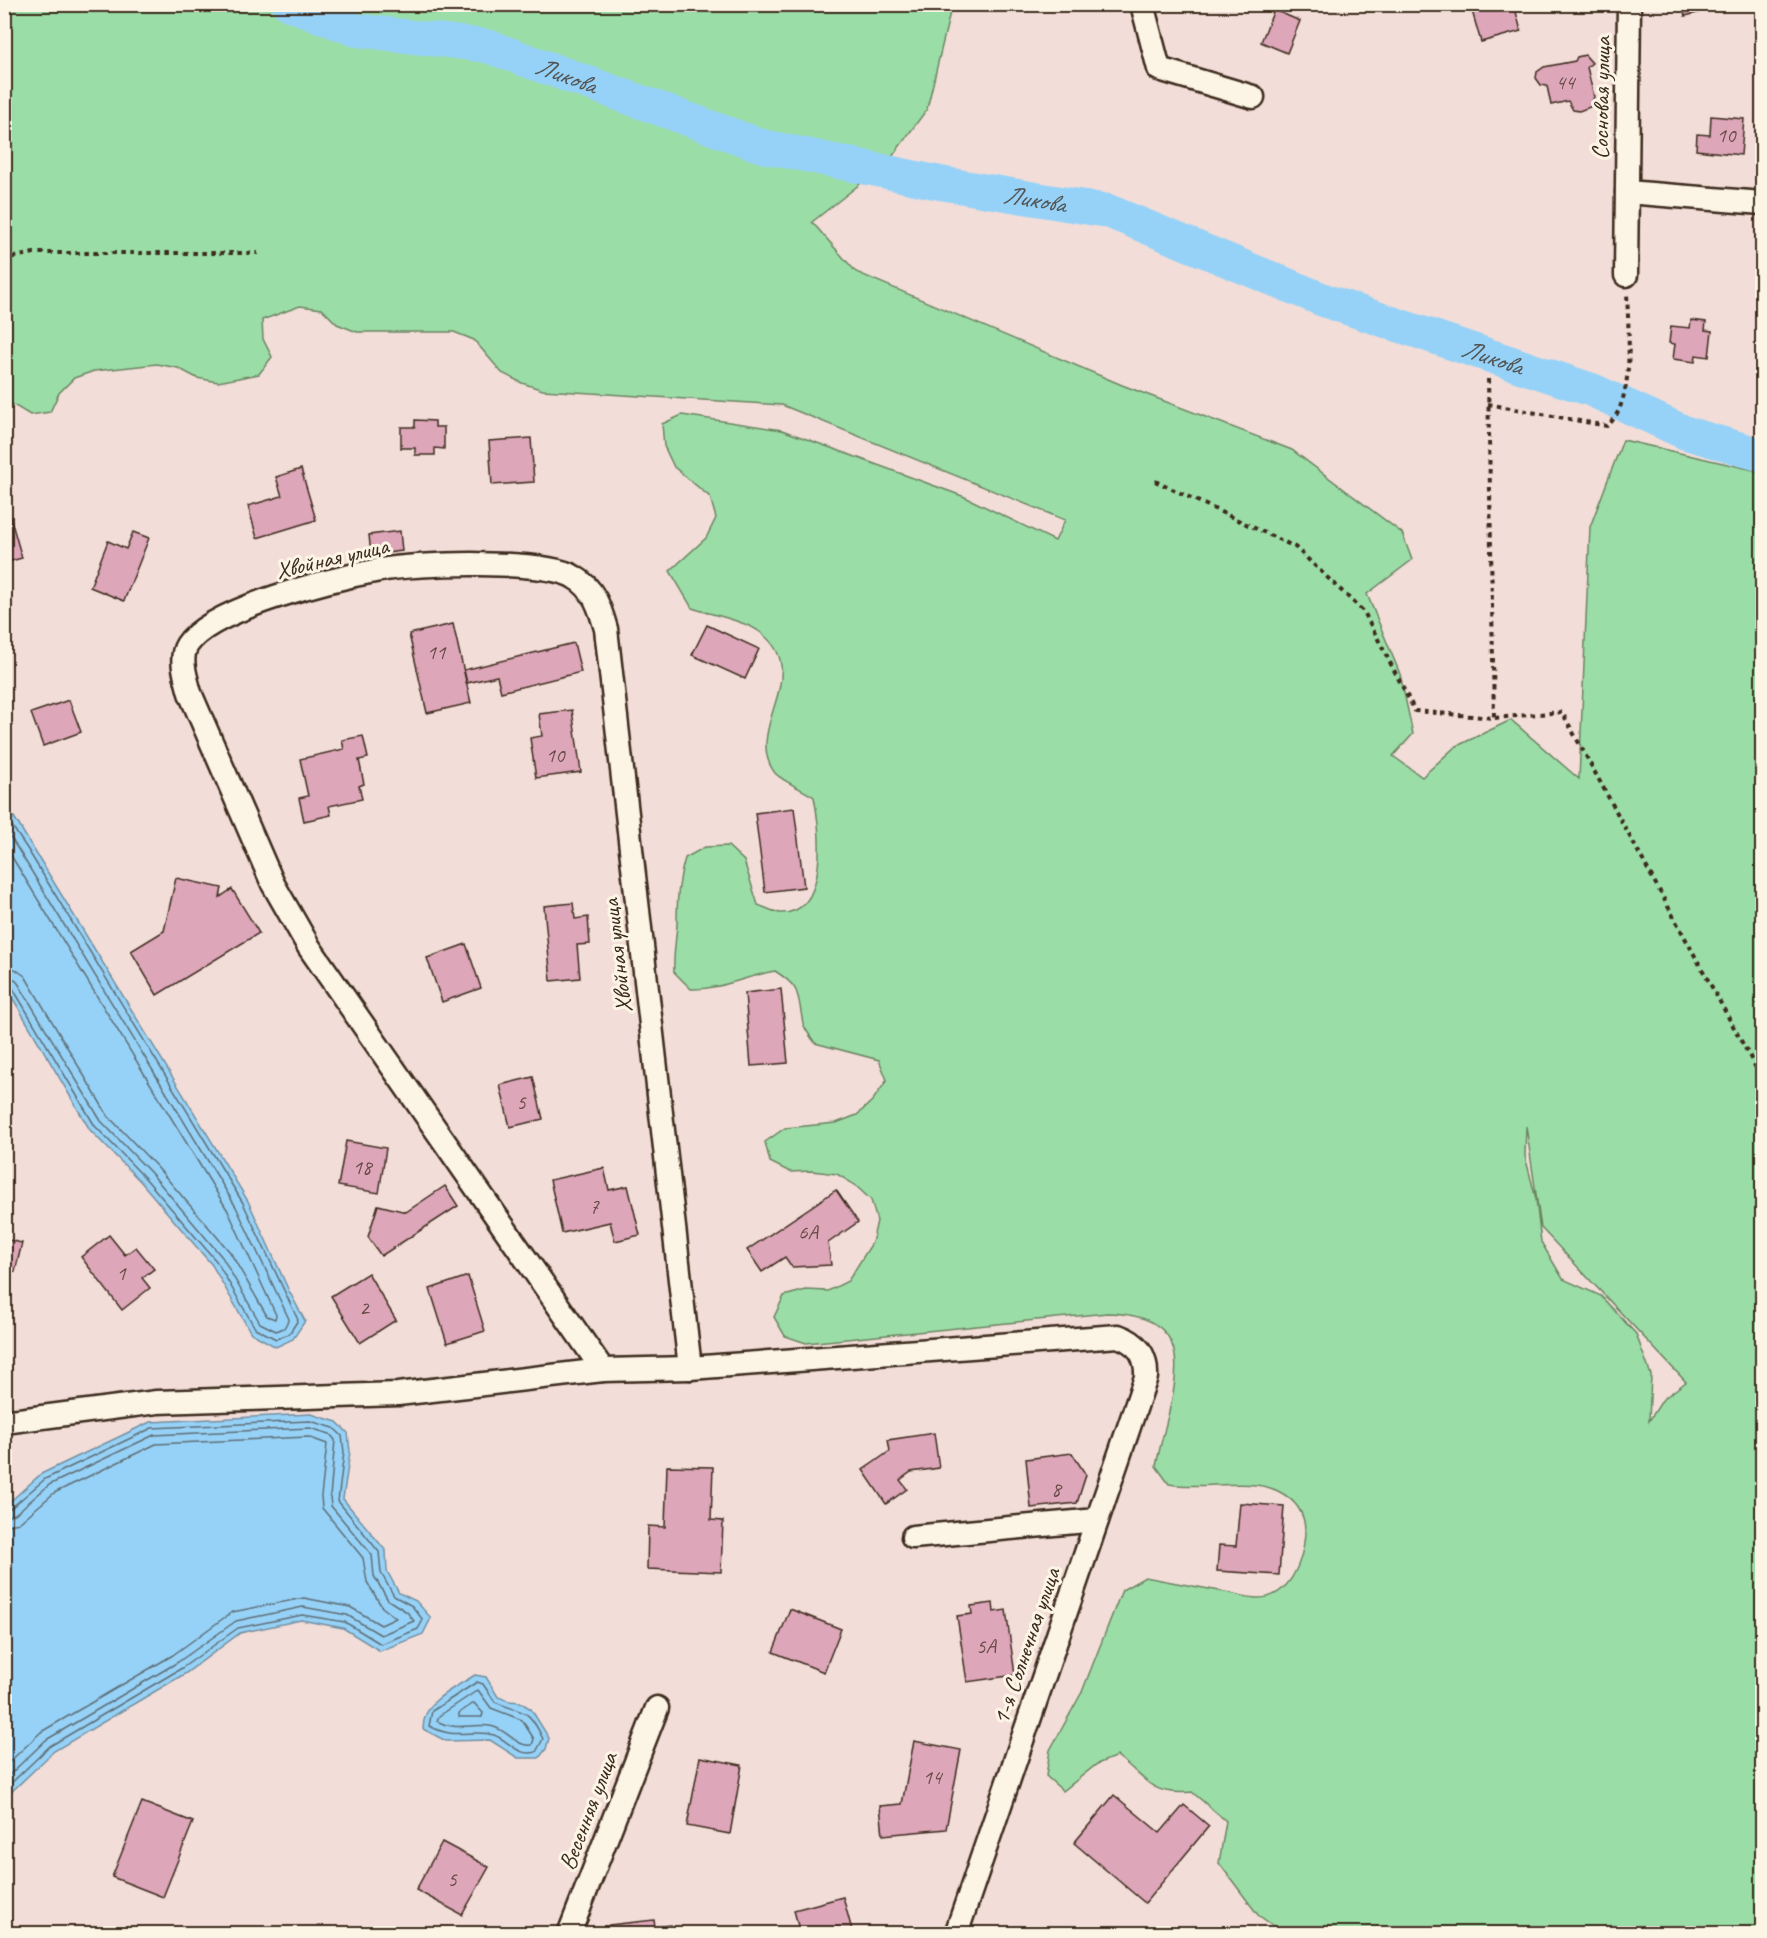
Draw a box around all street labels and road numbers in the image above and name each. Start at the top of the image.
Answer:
street label: Сосновая улица [1585,35,1617,160]
street label: Хвойная улица [273,530,392,585]
street label: Хвойная улица [595,896,639,1015]
street label: 1-я Солнечная улица [985,1563,1067,1728]
street label: Весенняя улица [552,1747,625,1874]

